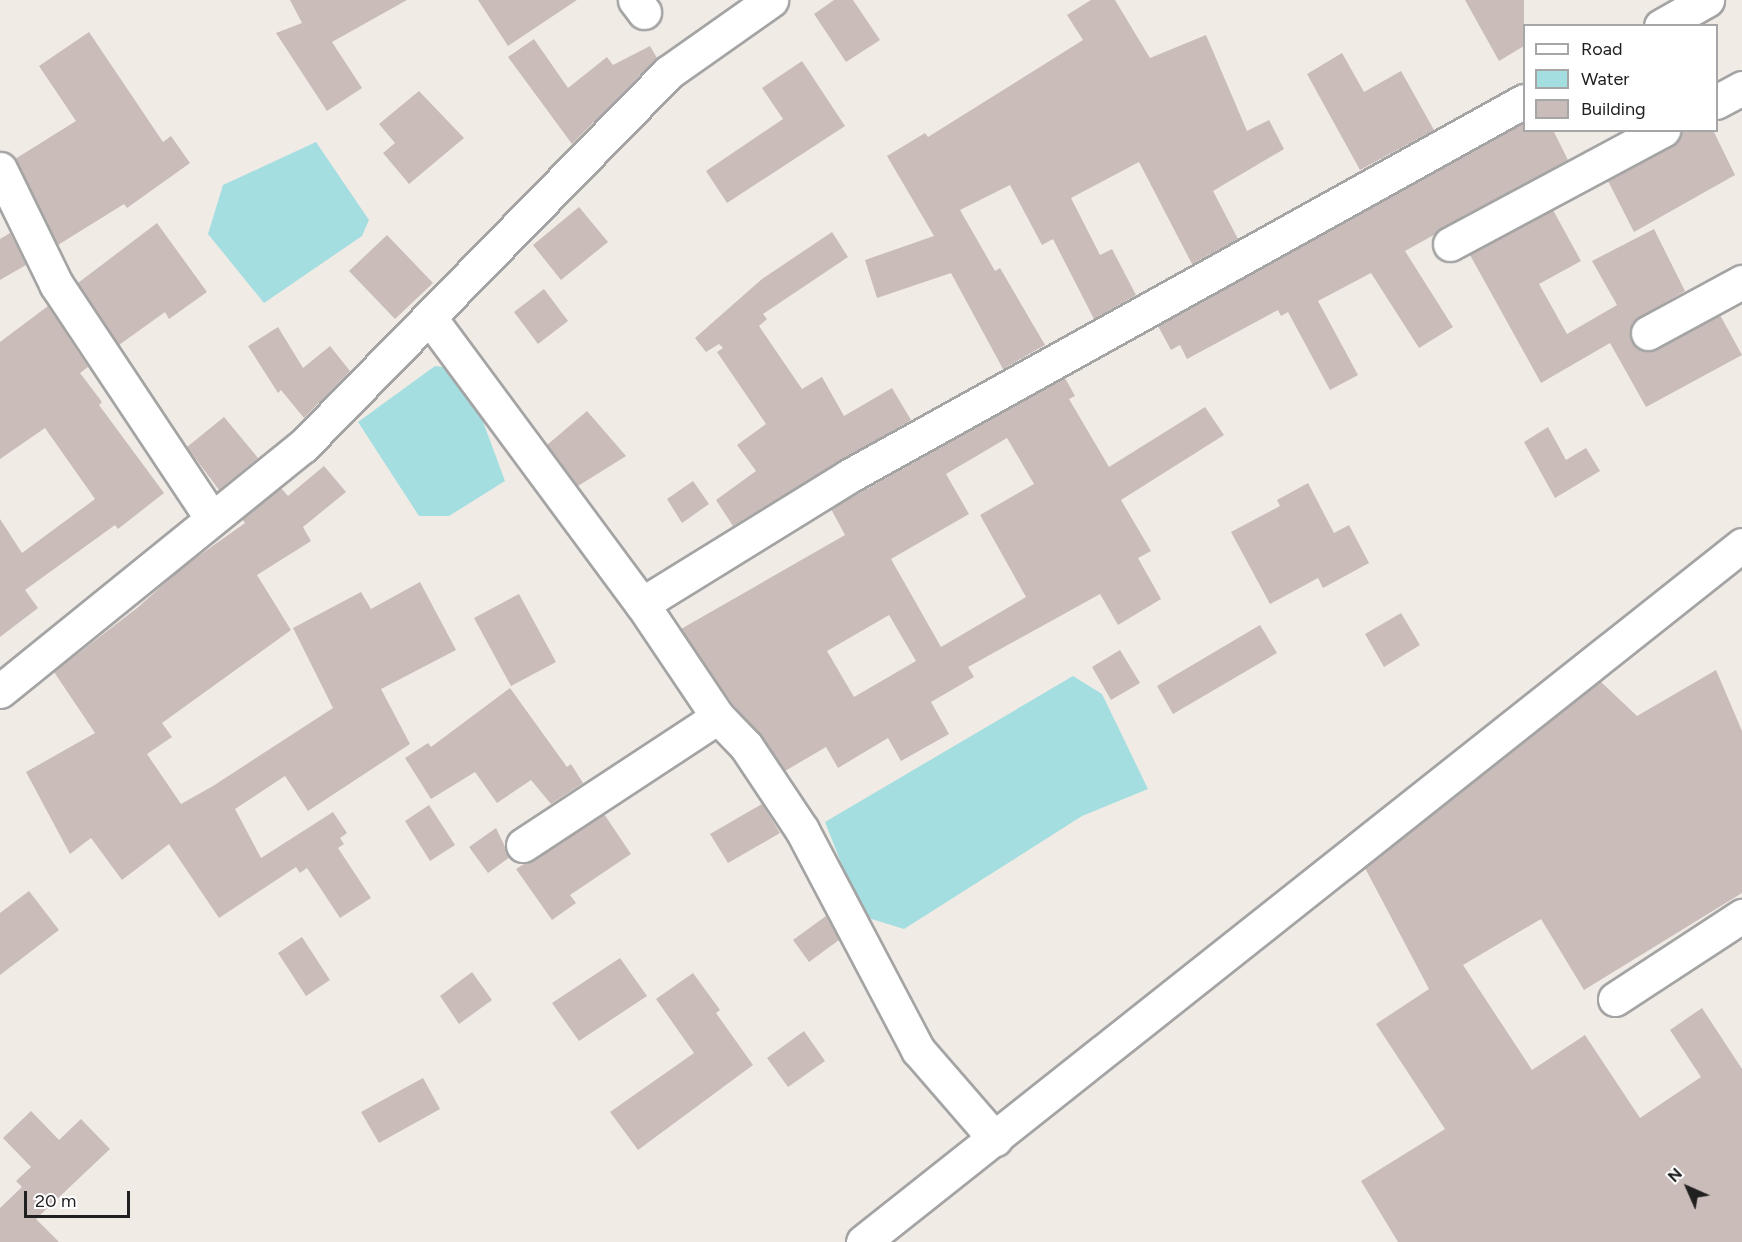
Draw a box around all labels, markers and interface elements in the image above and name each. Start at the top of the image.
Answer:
legend [1523,24,1718,132]
text: Road [1581,38,1622,60]
text: Water [1581,68,1629,90]
text: Building [1581,98,1646,120]
north arrow [1658,1158,1718,1218]
text: N [1664,1164,1686,1186]
scale bar [27,1179,134,1217]
text: 20 m [35,1190,76,1212]

